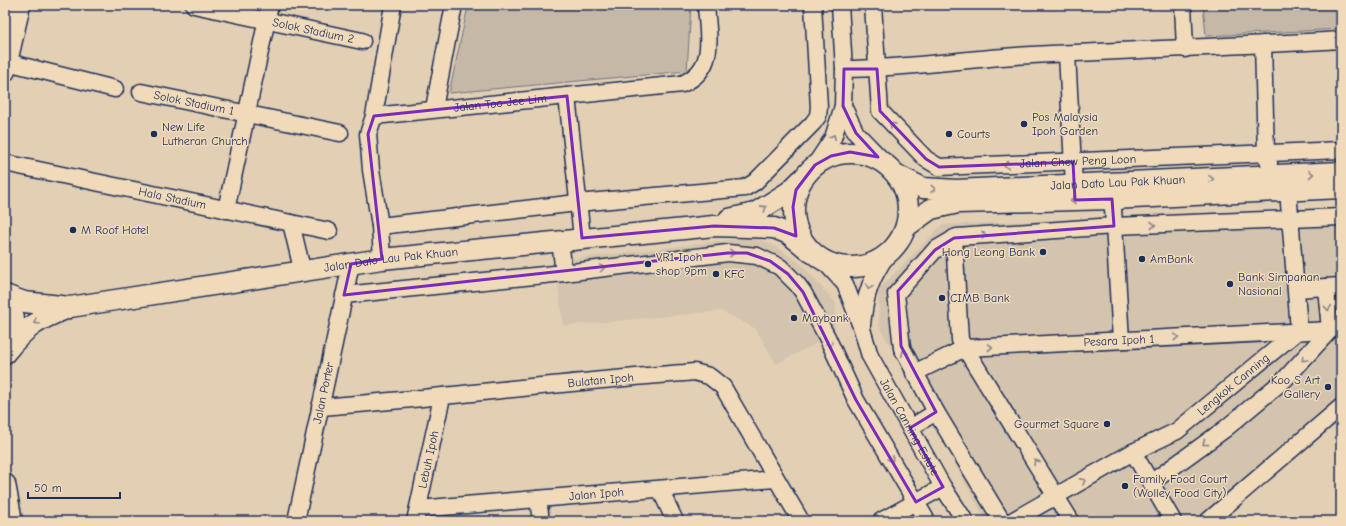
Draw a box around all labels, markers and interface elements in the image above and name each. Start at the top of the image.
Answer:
street label: Solok Stadium 2 [271,15,355,46]
street label: Solok Stadium 1 [152,88,236,118]
street label: Jalan Too Jee Lim [453,91,548,115]
place label: Pos Malaysia Ipoh Garden [1032,110,1098,138]
marker: Pos Malaysia Ipoh Garden [1019,119,1029,129]
place label: New Life Lutheran Church [162,120,248,148]
one-way arrow [889,122,897,130]
place label: Courts [957,127,990,141]
marker: New Life Lutheran Church [149,129,159,139]
marker: Courts [944,129,954,139]
one-way arrow [828,134,836,141]
street label: Jalan Chew Peng Loon [1019,152,1136,171]
one-way arrow [1003,161,1009,169]
one-way arrow [1308,170,1314,179]
street label: Jalan Dato Lau Pak Khuan [1050,172,1185,193]
one-way arrow [1208,175,1214,183]
street label: Hala Stadium [137,184,208,212]
one-way arrow [930,184,936,193]
one-way arrow [1070,196,1076,204]
one-way arrow [760,205,767,213]
one-way arrow [1150,221,1156,229]
place label: M Roof Hotel [81,223,149,237]
marker: M Roof Hotel [68,225,78,235]
one-way arrow [981,231,987,240]
street label: Jalan Dato Lau Pak Khuan [323,244,459,275]
place label: Hong Leong Bank [942,245,1035,259]
marker: Hong Leong Bank [1038,247,1048,257]
one-way arrow [729,249,735,257]
place label: VR1 Ipoh shop 9pm [656,250,707,278]
place label: AmBank [1150,252,1193,266]
marker: AmBank [1137,254,1147,264]
marker: VR1 Ipoh shop 9pm [643,259,653,269]
one-way arrow [599,264,605,273]
place label: KFC [724,267,745,281]
marker: KFC [711,269,721,279]
place label: Bank Simpanan Nasional [1238,270,1319,298]
marker: Bank Simpanan Nasional [1225,279,1235,289]
one-way arrow [865,283,874,290]
place label: CIMB Bank [950,291,1010,305]
marker: CIMB Bank [937,293,947,303]
one-way arrow [1323,305,1332,311]
place label: Maybank [802,311,849,325]
marker: Maybank [789,313,799,323]
one-way arrow [33,318,40,325]
street label: Pesara Ipoh 1 [1083,332,1155,349]
one-way arrow [1173,333,1179,341]
one-way arrow [825,340,833,347]
one-way arrow [987,343,993,351]
one-way arrow [901,350,909,358]
street label: Lengkok Canning [1194,351,1272,418]
one-way arrow [1301,354,1308,362]
street label: Jalan Porter [310,361,337,425]
street label: Bulatan Ipoh [567,370,634,390]
place label: Koo S Art Gallery [1271,373,1321,401]
street label: Jalan Canning Estate [877,376,942,478]
marker: Koo S Art Gallery [1323,382,1333,392]
place label: Gourmet Square [1014,417,1099,431]
marker: Gourmet Square [1102,419,1112,429]
street label: Lebuh Ipoh [415,429,441,490]
one-way arrow [1203,438,1210,445]
one-way arrow [886,455,893,462]
one-way arrow [1033,459,1040,466]
place label: Family Food Court (Wolley Food City) [1133,472,1228,500]
scale bar [28,474,120,500]
one-way arrow [1078,478,1086,485]
text: 50 m [34,481,62,495]
marker: Family Food Court (Wolley Food City) [1120,481,1130,491]
street label: Jalan Ipoh [568,485,624,503]

